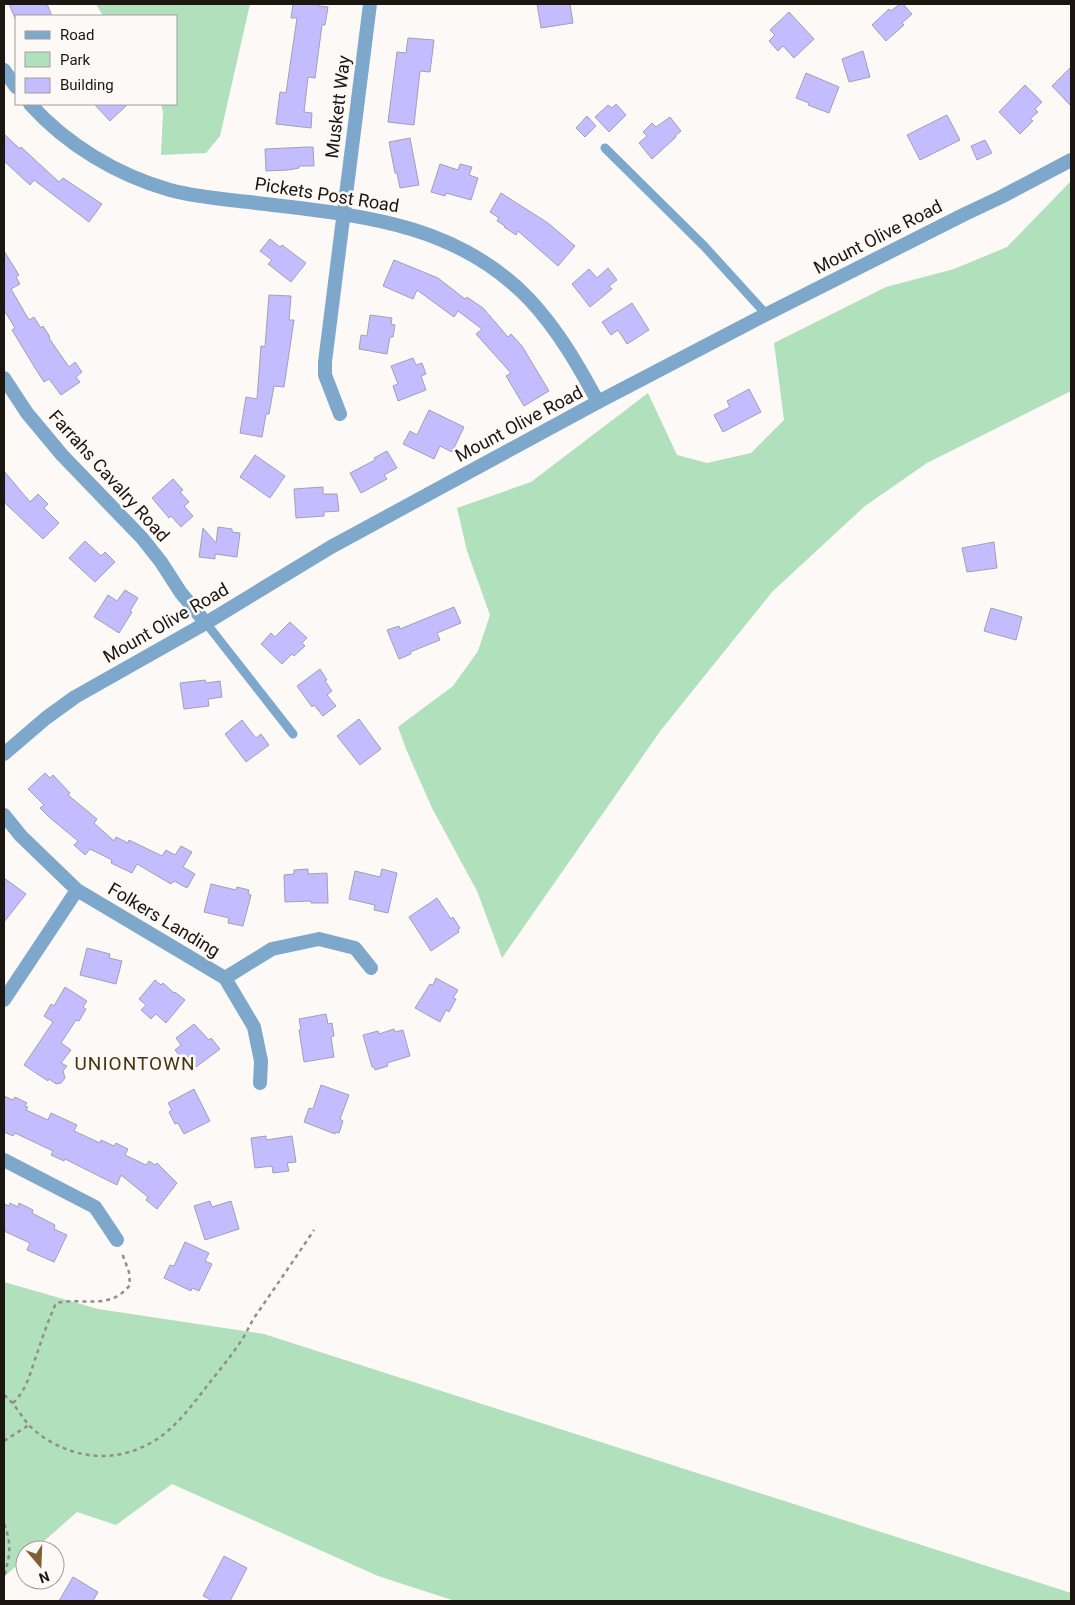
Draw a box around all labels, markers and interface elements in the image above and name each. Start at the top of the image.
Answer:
legend [15,15,178,105]
text: Road [60,26,94,44]
text: Park [60,51,91,69]
street label: Muskett Way [321,54,354,160]
text: Building [60,76,114,94]
street label: Pickets Post Road [253,173,401,216]
street label: Mount Olive Road [810,195,945,278]
street label: Mount Olive Road [451,381,586,466]
street label: Farrahs Cavalry Road [45,406,174,546]
street label: Mount Olive Road [99,578,232,667]
street label: Folkers Landing [105,878,224,961]
district label: UNIONTOWN [75,1052,195,1075]
north arrow [15,1540,65,1590]
text: N [37,1568,52,1586]

